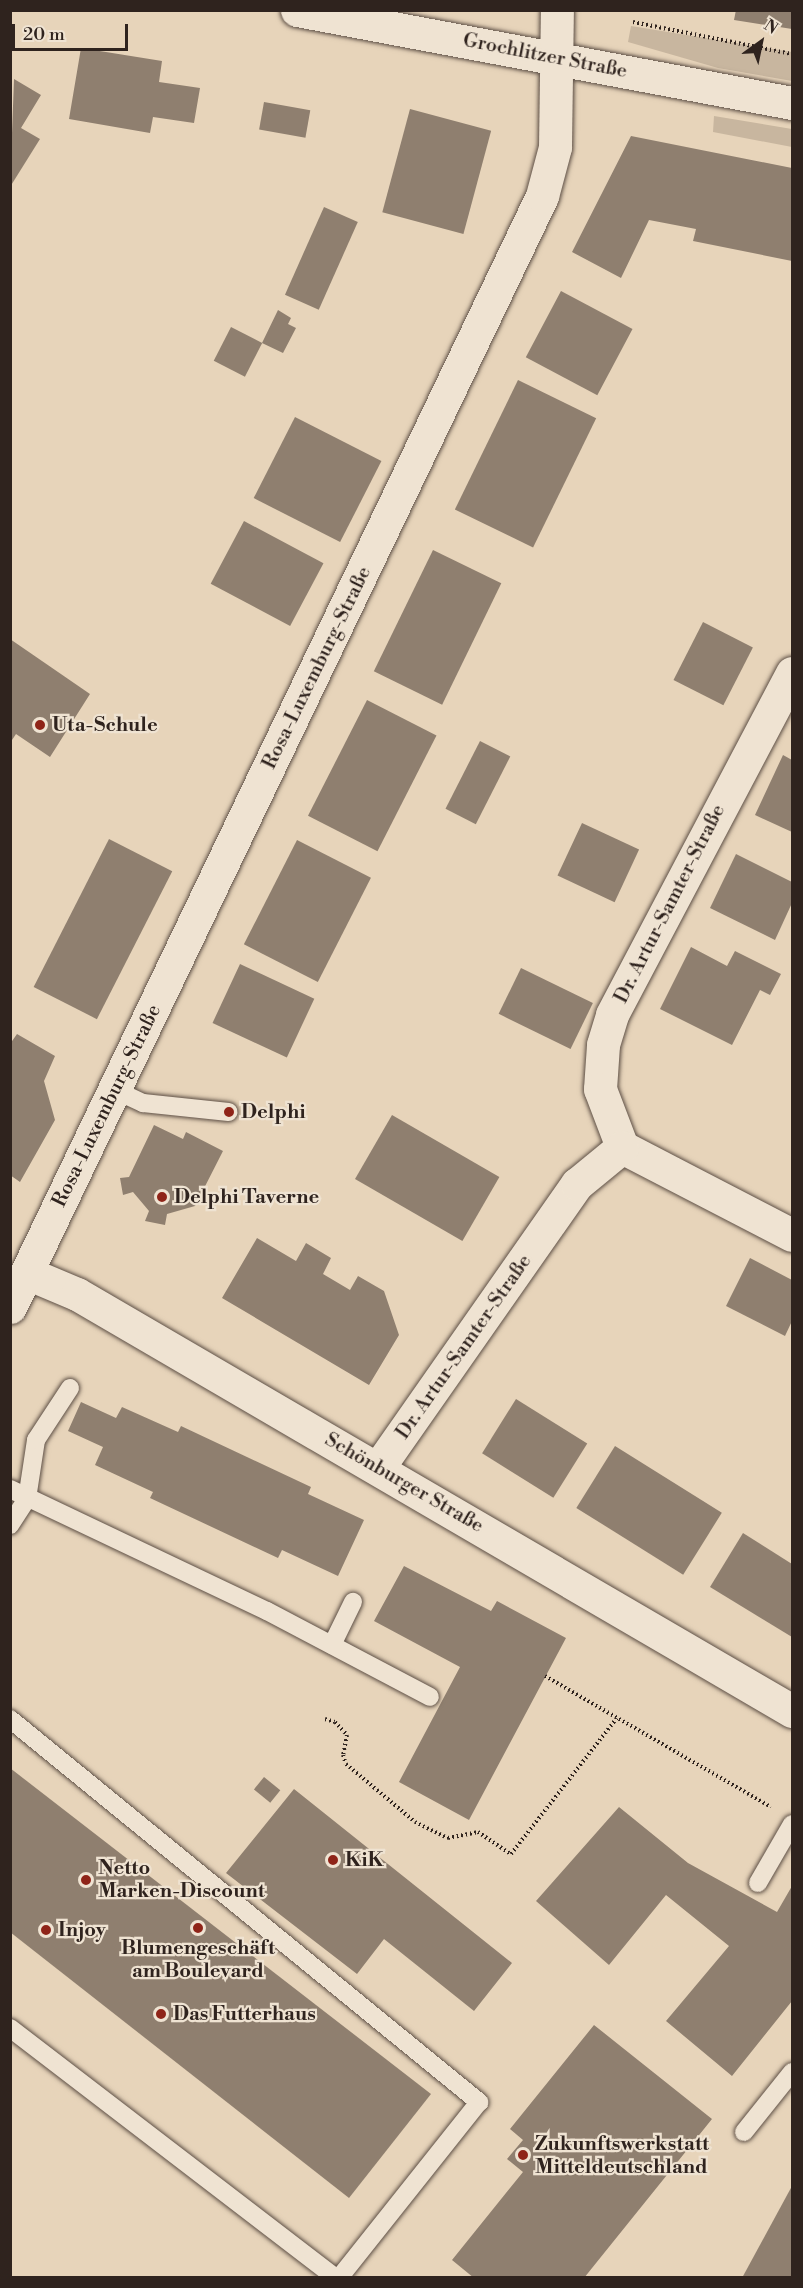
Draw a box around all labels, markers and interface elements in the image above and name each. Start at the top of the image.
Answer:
scale bar [15,12,130,50]
north arrow [731,12,791,72]
text: N [760,15,782,39]
text: 20 m [23,23,65,46]
street label: Grochlitzer Straße [461,28,629,84]
street label: Rosa-Luxemburg-Straße [258,563,376,773]
place label: Uta-Schule [52,713,158,737]
marker: Uta-Schule [33,718,47,732]
street label: Dr. Artur-Samter-Straße [609,801,731,1007]
street label: Rosa-Luxemburg-Straße [48,1001,166,1211]
place label: Delphi [241,1100,306,1124]
marker: Delphi [222,1105,236,1119]
place label: Delphi Taverne [174,1185,319,1209]
marker: Delphi Taverne [155,1190,169,1204]
street label: Dr. Artur-Samter-Straße [391,1250,537,1444]
street label: Schönburger Straße [320,1428,488,1538]
place label: KiK [345,1848,384,1872]
marker: KiK [326,1853,340,1867]
place label: Netto Marken-Discount [98,1856,265,1903]
marker: Netto Marken-Discount [79,1873,93,1887]
place label: Injoy [58,1918,106,1942]
marker: Blumengeschäft am Boulevard [191,1921,205,1935]
marker: Injoy [39,1923,53,1937]
place label: Blumengeschäft am Boulevard [121,1937,275,1984]
place label: Das Futterhaus [173,2002,316,2026]
marker: Das Futterhaus [154,2007,168,2021]
place label: Zukunftswerkstatt Mitteldeutschland [535,2132,709,2179]
marker: Zukunftswerkstatt Mitteldeutschland [516,2148,530,2162]

